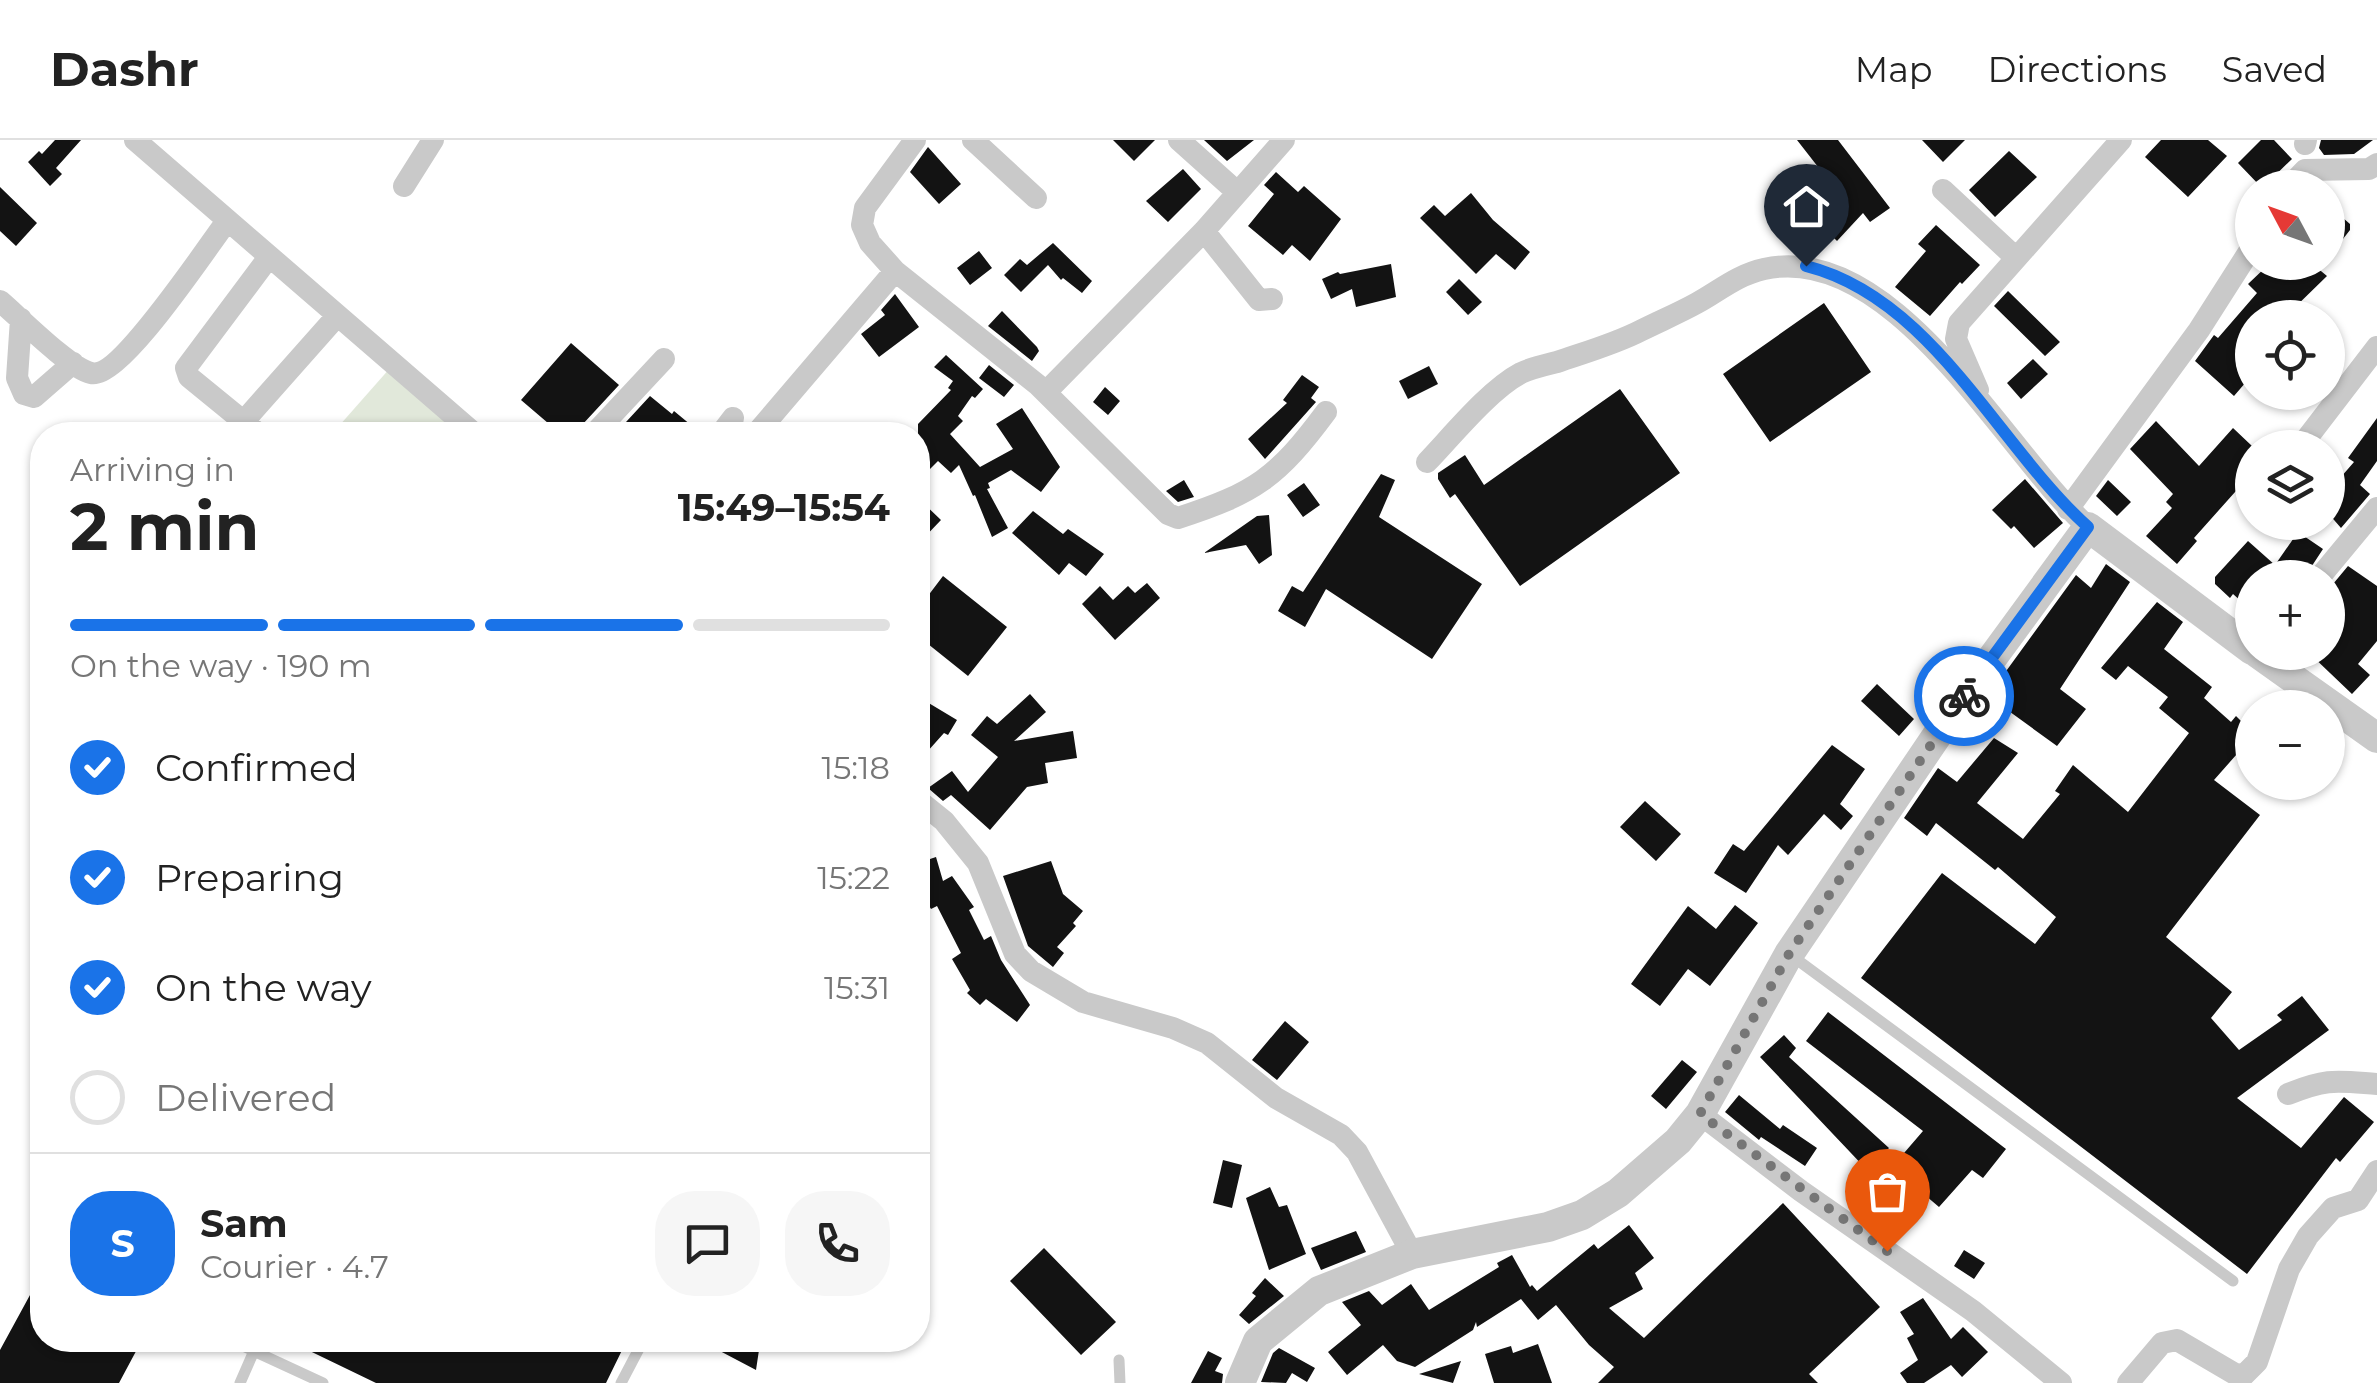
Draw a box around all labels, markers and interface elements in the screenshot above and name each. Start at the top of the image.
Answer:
text: Dashr [50,40,199,98]
text: Map [1855,48,1933,91]
text: Directions [1988,48,2167,91]
text: Saved [2222,48,2327,91]
pin [1764,164,1849,267]
north arrow [2235,170,2345,280]
map controls [2235,170,2345,800]
icon: home [1779,179,1834,234]
button: locate [2235,300,2345,410]
button: layers [2235,430,2345,540]
text: Arriving in [70,450,235,489]
text: 15:49–15:54 [678,484,890,531]
text: 2 min [70,487,259,566]
button: + [2235,560,2345,670]
text: On the way · 190 m [70,646,372,685]
courier [1914,646,2014,746]
icon: bike [1937,669,1992,724]
button: − [2235,690,2345,800]
icon: check [70,740,125,795]
text: Confirmed [155,744,358,791]
text: 15:18 [822,748,890,787]
icon: check [70,850,125,905]
text: Preparing [155,854,344,901]
text: 15:22 [817,858,890,897]
icon: check [70,960,125,1015]
text: On the way [155,964,372,1011]
text: 15:31 [824,968,890,1007]
text: Delivered [155,1074,336,1121]
pin [1845,1149,1930,1252]
icon: bag [1860,1164,1915,1219]
button: chat [655,1191,760,1296]
button: phone [785,1191,890,1296]
text: Sam [200,1200,288,1247]
text: S [110,1220,135,1267]
text: Courier · 4.7 [200,1247,389,1286]

